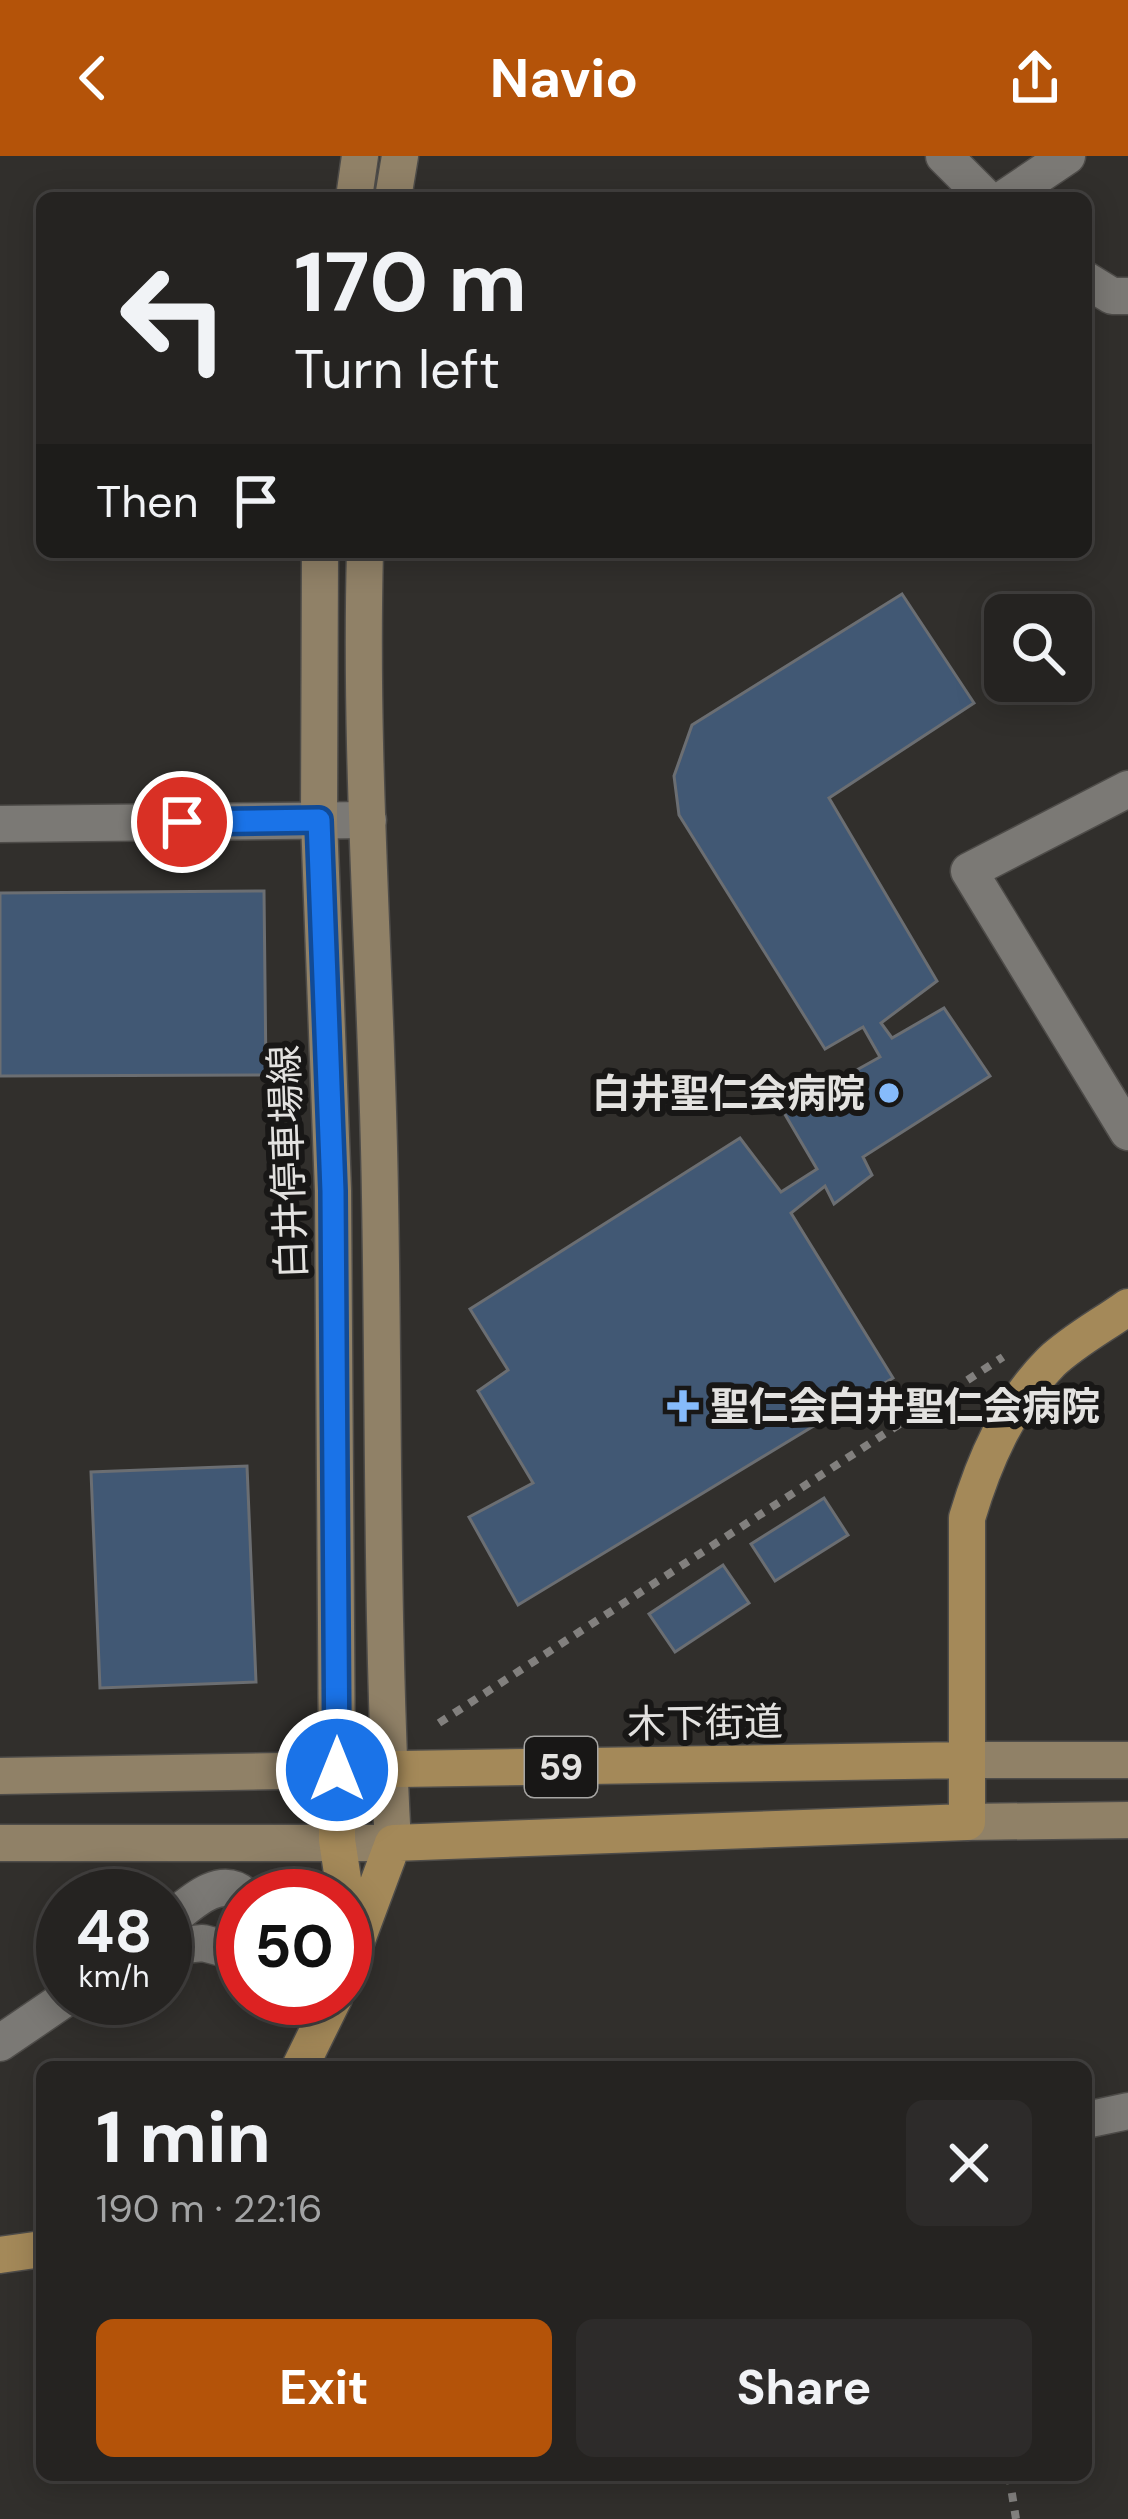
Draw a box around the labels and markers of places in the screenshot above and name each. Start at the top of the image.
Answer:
pin [131,771,233,873]
place label: 白井聖仁会病院 [592,1068,865,1119]
marker: 白井聖仁会病院 [876,1080,902,1106]
place label: 聖仁会白井聖仁会病院 [710,1381,1100,1432]
marker: 聖仁会白井聖仁会病院 [667,1390,699,1422]

